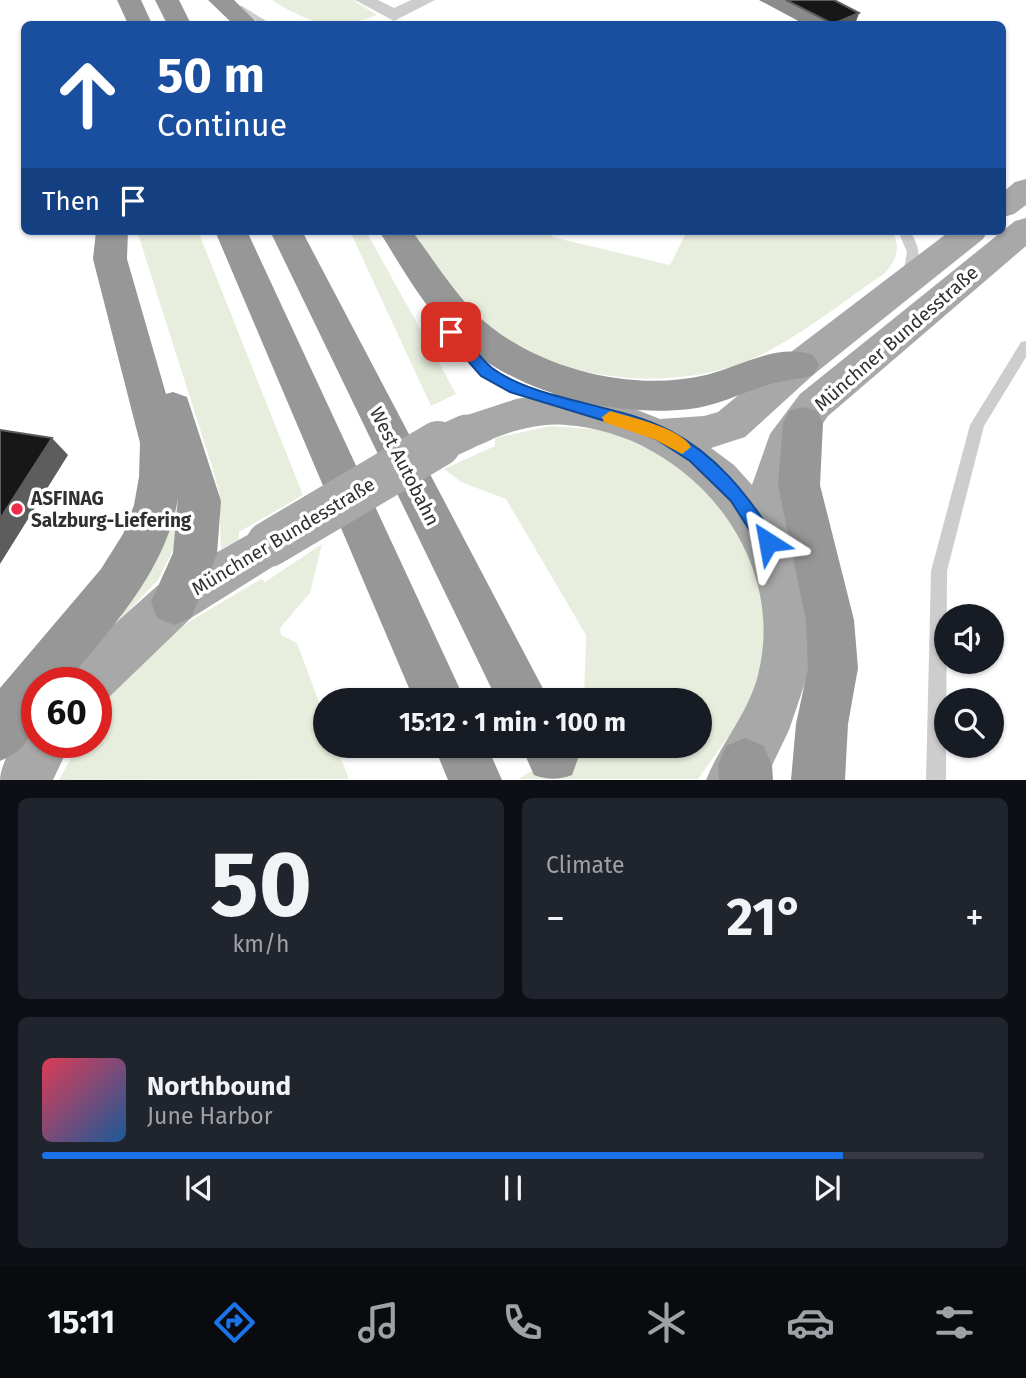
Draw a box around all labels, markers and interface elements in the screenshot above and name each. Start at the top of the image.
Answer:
text: 50 m [157,46,265,105]
icon: ahead [42,49,133,140]
text: Continue [157,106,287,144]
icon: arrive [114,182,152,220]
text: Then [42,186,100,217]
street label: Münchner Bundesstraße [810,261,983,416]
pin [421,302,481,362]
icon: arrive [432,313,470,351]
street label: West Autobahn [365,403,444,529]
street label: Münchner Bundesstraße [188,473,379,600]
place label: ASFINAG Salzburg-Liefering [30,487,192,532]
marker: ASFINAG Salzburg-Liefering [9,501,25,517]
position arrow [731,505,805,579]
map controls [934,604,1004,758]
button: sound [934,604,1004,674]
speed limit sign: 60 [21,667,112,758]
button: search [934,688,1004,758]
text: 15:12 · 1 min · 100 m [399,707,626,738]
text: 50 [210,830,312,939]
text: Climate [546,851,625,879]
text: 21° [727,886,804,949]
text: − [546,895,565,941]
text: + [965,895,984,941]
text: km/h [233,930,289,958]
text: Northbound [147,1071,291,1102]
text: June Harbor [147,1102,273,1130]
icon: previous [180,1169,218,1207]
icon: pause [494,1169,532,1207]
icon: next [808,1169,846,1207]
icon: directions [210,1298,259,1347]
icon: music [354,1298,403,1347]
icon: phone [498,1298,547,1347]
icon: climate [642,1298,691,1347]
icon: car [786,1298,835,1347]
icon: filters [930,1298,979,1347]
text: 15:11 [47,1303,115,1341]

